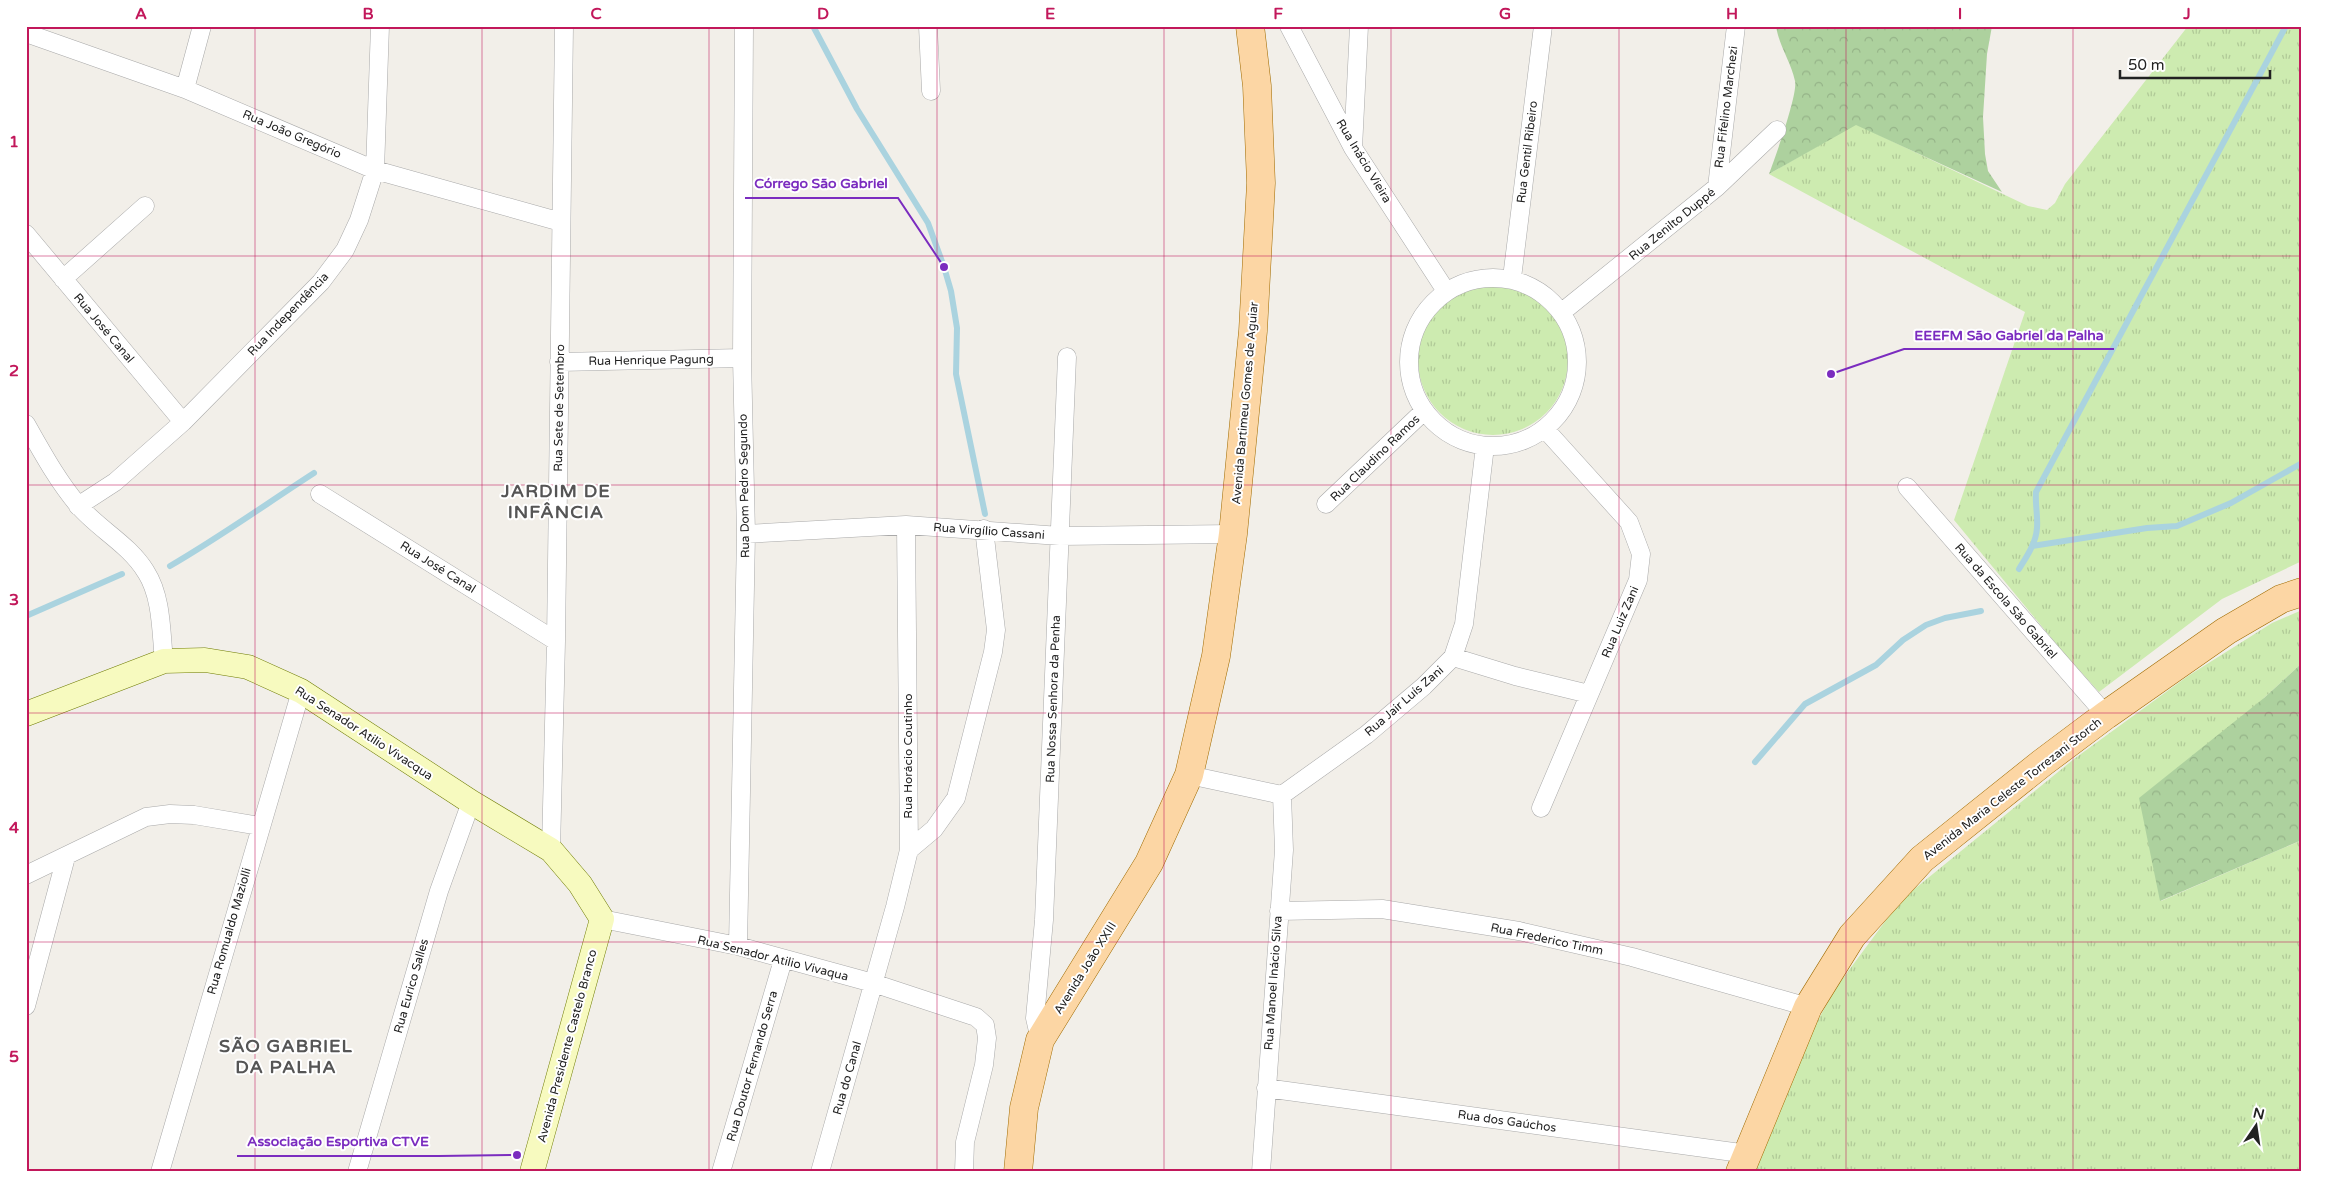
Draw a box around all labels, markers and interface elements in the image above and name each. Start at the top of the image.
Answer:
text: A [135,4,147,24]
text: B [362,4,374,24]
text: C [590,4,602,24]
text: D [817,4,829,24]
text: E [1045,4,1055,24]
text: F [1273,4,1283,24]
text: G [1499,4,1511,24]
text: H [1726,4,1738,24]
text: I [1958,4,1962,24]
text: J [2182,4,2191,24]
street label: Rua Fifelino Marchezi [1712,45,1740,169]
scale bar [2120,48,2270,80]
text: 50 m [2128,56,2165,74]
street label: Rua Gentil Ribeiro [1514,100,1540,204]
street label: Rua João Gregório [241,107,343,161]
street label: Rua Inácio Vieira [1333,117,1395,205]
text: 1 [9,132,19,152]
callout: Córrego São Gabriel [745,169,898,198]
text: Córrego São Gabriel [754,175,888,192]
street label: Rua Zenilto Duppé [1626,185,1718,263]
street label: Rua Independência [245,270,331,358]
street label: Rua José Canal [71,290,137,366]
street label: Avenida Bartimeu Gomes de Aguiar [1229,301,1261,505]
callout: EEEFM São Gabriel da Palha [1904,320,2114,349]
text: EEEFM São Gabriel da Palha [1914,327,2104,344]
street label: Rua Sete de Setembro [551,344,567,472]
street label: Rua Henrique Pagung [588,352,714,368]
text: 2 [9,361,19,381]
street label: Rua Claudino Ramos [1327,412,1423,504]
street label: Rua Dom Pedro Segundo [736,414,752,558]
district label: JARDIM DE INFÂNCIA [500,480,611,523]
street label: Rua Virgílio Cassani [933,520,1045,542]
street label: Rua José Canal [398,538,478,596]
street label: Rua da Escola São Gabriel [1952,540,2060,662]
street label: Rua Luiz Zani [1599,584,1641,660]
text: 3 [9,590,19,610]
street label: Rua Nossa Senhora da Penha [1043,615,1063,783]
street label: Rua Jair Luís Zani [1362,663,1446,739]
street label: Rua Senador Atilio Vivacqua [293,683,435,783]
street label: Rua Horácio Coutinho [901,693,915,819]
street label: Avenida Maria Celeste Torrezani Storch [1920,715,2104,863]
text: 4 [9,818,19,838]
street label: Rua Romualdo Maziolli [204,866,254,996]
street label: Rua Manoel Inácio Silva [1261,915,1285,1051]
street label: Avenida João XXIII [1051,919,1119,1017]
street label: Rua Frederico Timm [1489,920,1605,958]
street label: Rua Senador Atilio Vivaqua [696,932,850,984]
street label: Rua Eurico Salles [391,937,431,1035]
street label: Avenida Presidente Castelo Branco [534,948,600,1144]
street label: Rua Doutor Fernando Serra [724,989,780,1143]
district label: SÃO GABRIEL DA PALHA [219,1035,353,1078]
street label: Rua do Canal [830,1040,864,1116]
text: 5 [9,1047,19,1067]
north arrow [2230,1100,2280,1150]
text: N [2251,1104,2266,1123]
street label: Rua dos Gaúchos [1457,1107,1557,1135]
callout: Associação Esportiva CTVE [237,1127,439,1156]
text: Associação Esportiva CTVE [247,1133,429,1150]

